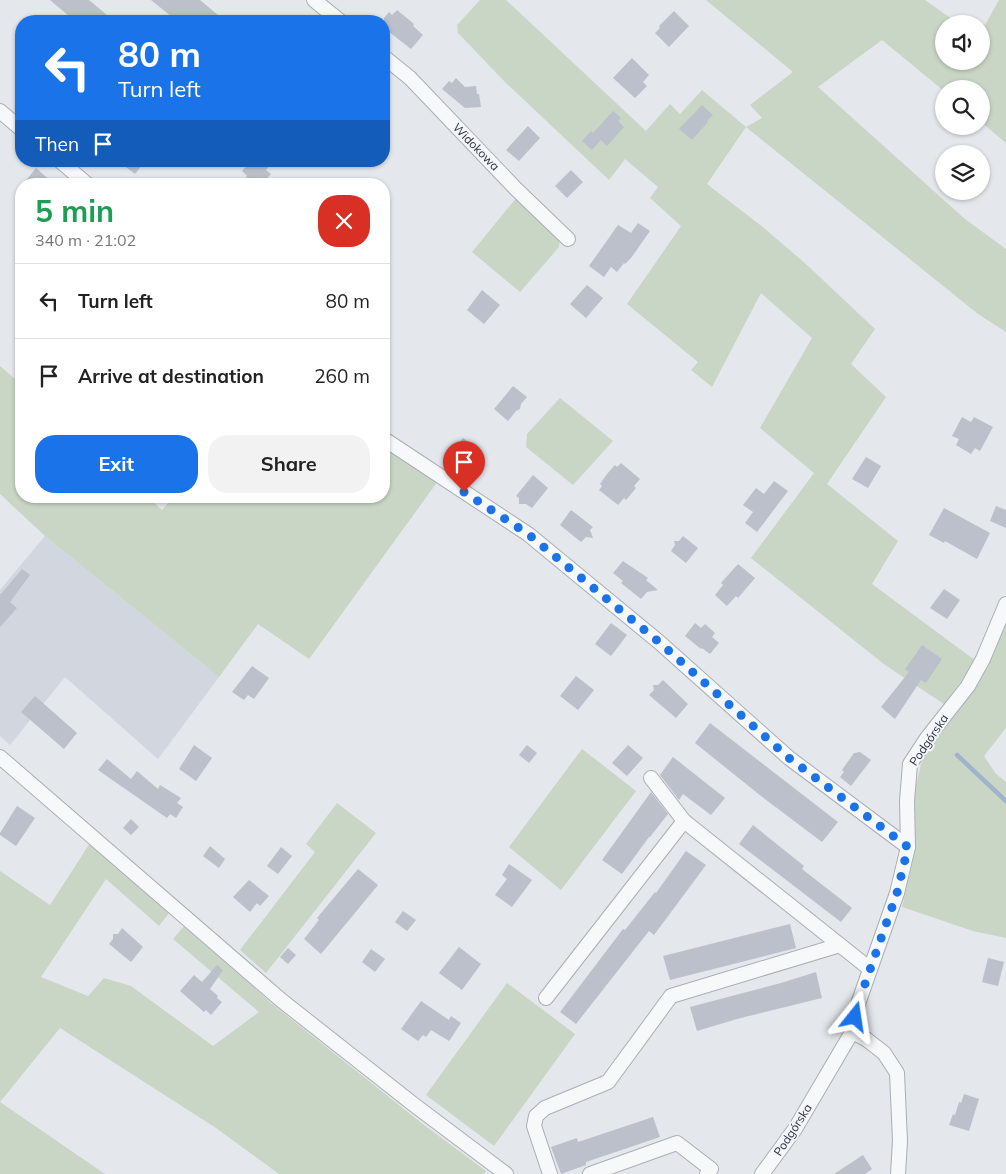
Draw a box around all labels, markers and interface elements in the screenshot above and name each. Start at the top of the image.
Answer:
map controls [935,15,990,200]
button: sound [935,15,990,70]
text: 80 m [118,32,201,76]
icon: left [35,35,100,100]
text: Turn left [118,75,201,103]
button: search [935,80,990,135]
street label: Widokowa [450,120,503,174]
icon: arrive [89,130,117,158]
text: Then [35,132,79,156]
button: layers [935,145,990,200]
text: 5 min [35,192,114,230]
button: close [318,195,370,247]
text: 340 m · 21:02 [35,230,136,250]
icon: left [35,287,63,315]
text: Turn left [78,289,153,313]
text: 80 m [326,289,370,313]
icon: arrive [35,362,63,390]
text: Arrive at destination [78,364,264,388]
text: 260 m [314,364,370,388]
button: Exit [35,435,198,493]
button: Share [208,435,370,493]
pin [443,441,485,492]
icon: arrive [450,448,478,476]
street label: Podgórska [906,711,951,768]
position arrow [828,990,880,1042]
street label: Podgórska [770,1101,815,1159]

